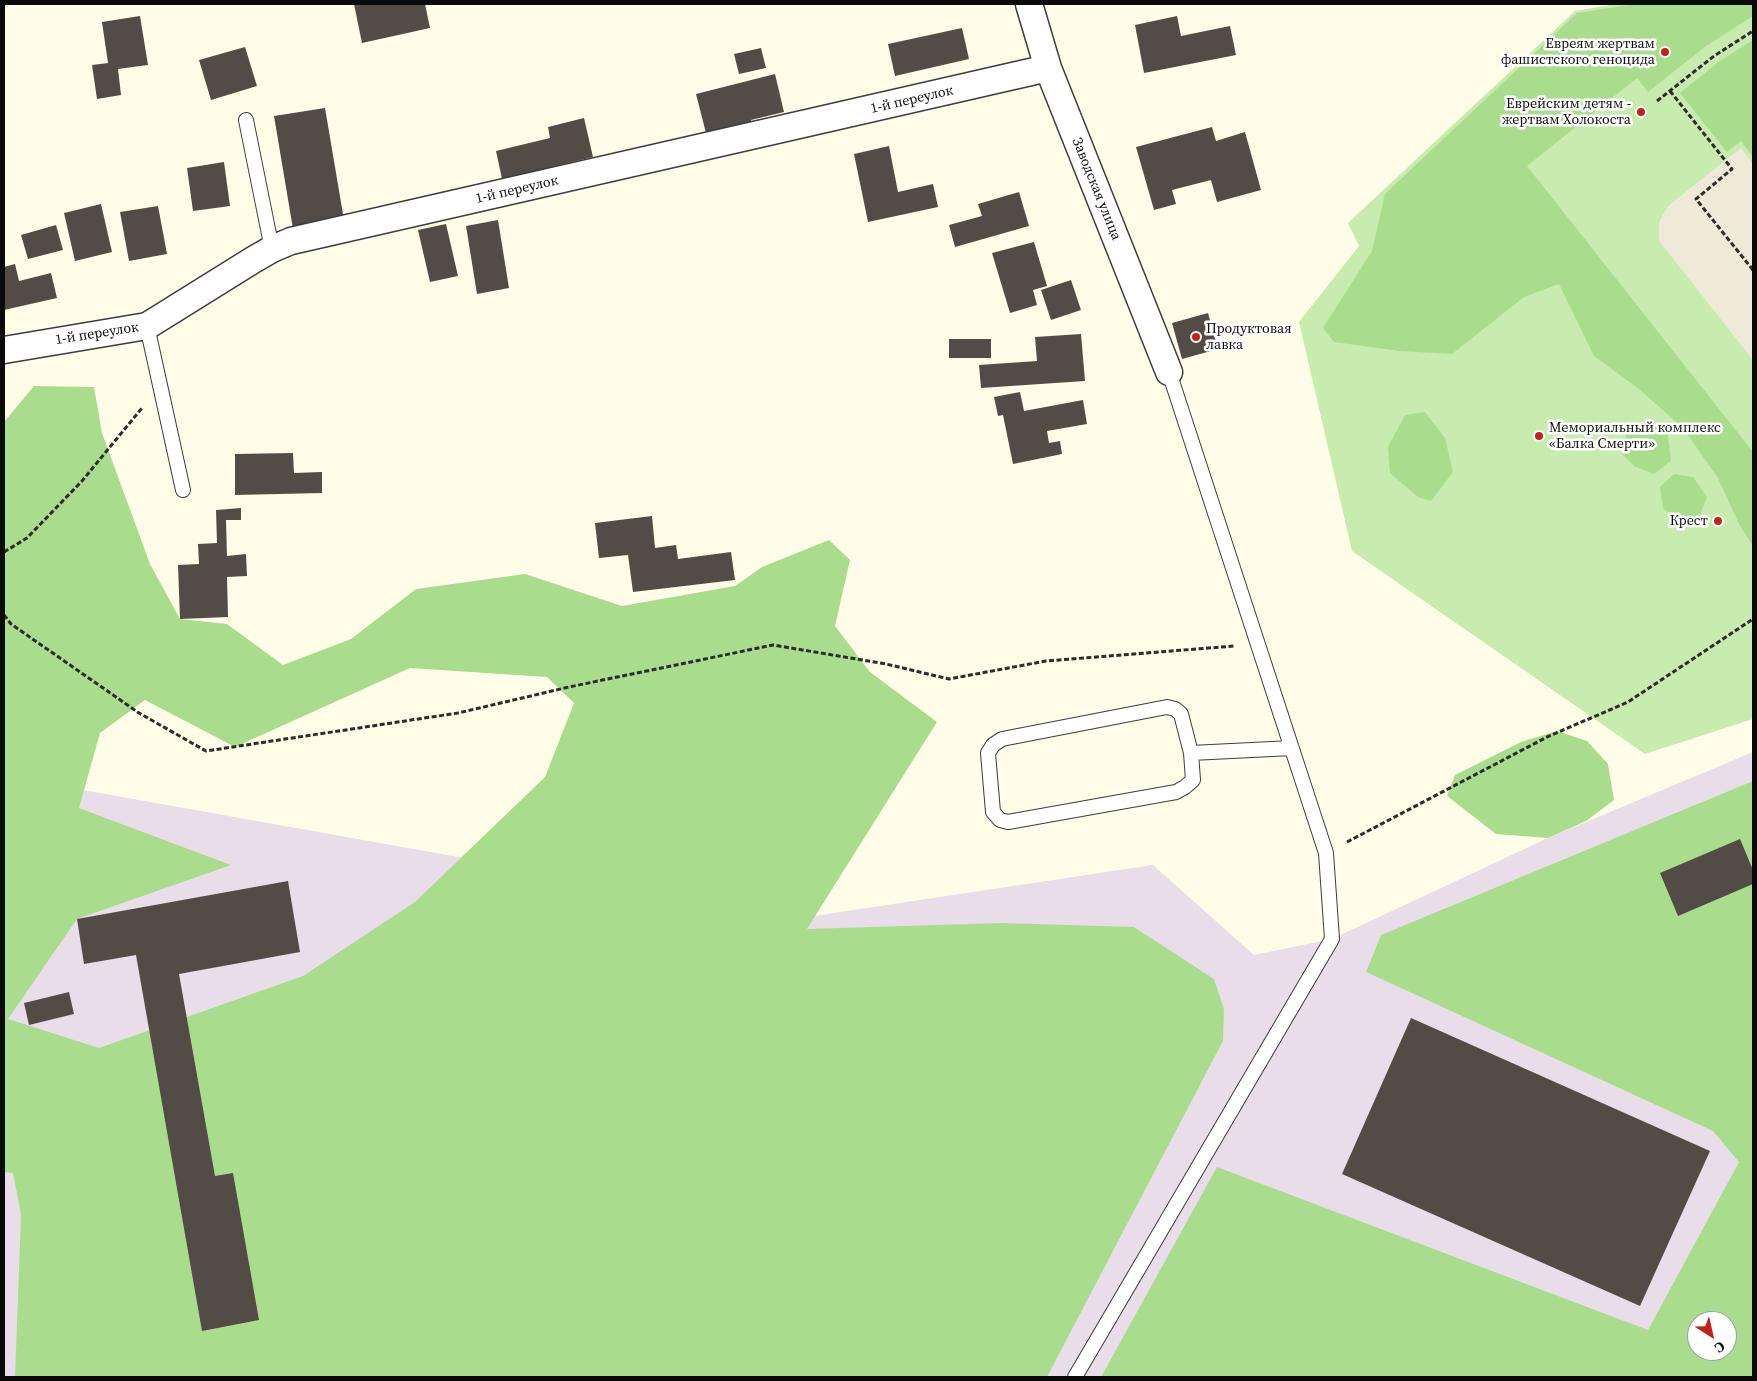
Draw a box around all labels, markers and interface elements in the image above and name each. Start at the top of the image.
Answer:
place label: Евреям жертвам фашистского геноцида [1501,36,1655,68]
marker: Евреям жертвам фашистского геноцида [1659,46,1671,58]
street label: 1-й переулок [869,82,955,118]
place label: Еврейским детям - жертвам Холокоста [1502,96,1631,128]
marker: Еврейским детям - жертвам Холокоста [1635,106,1647,118]
street label: Заводская улица [1068,135,1124,243]
street label: 1-й переулок [474,172,560,208]
street label: 1-й переулок [54,319,140,349]
place label: Продуктовая лавка [1206,321,1292,354]
marker: Продуктовая лавка [1190,331,1202,343]
place label: Мемориальный комплекс «Балка Смерти» [1549,420,1721,452]
marker: Мемориальный комплекс «Балка Смерти» [1533,430,1545,442]
place label: Крест [1670,513,1708,529]
marker: Крест [1712,515,1724,527]
north arrow [1687,1311,1737,1361]
text: С [1711,1337,1729,1358]

